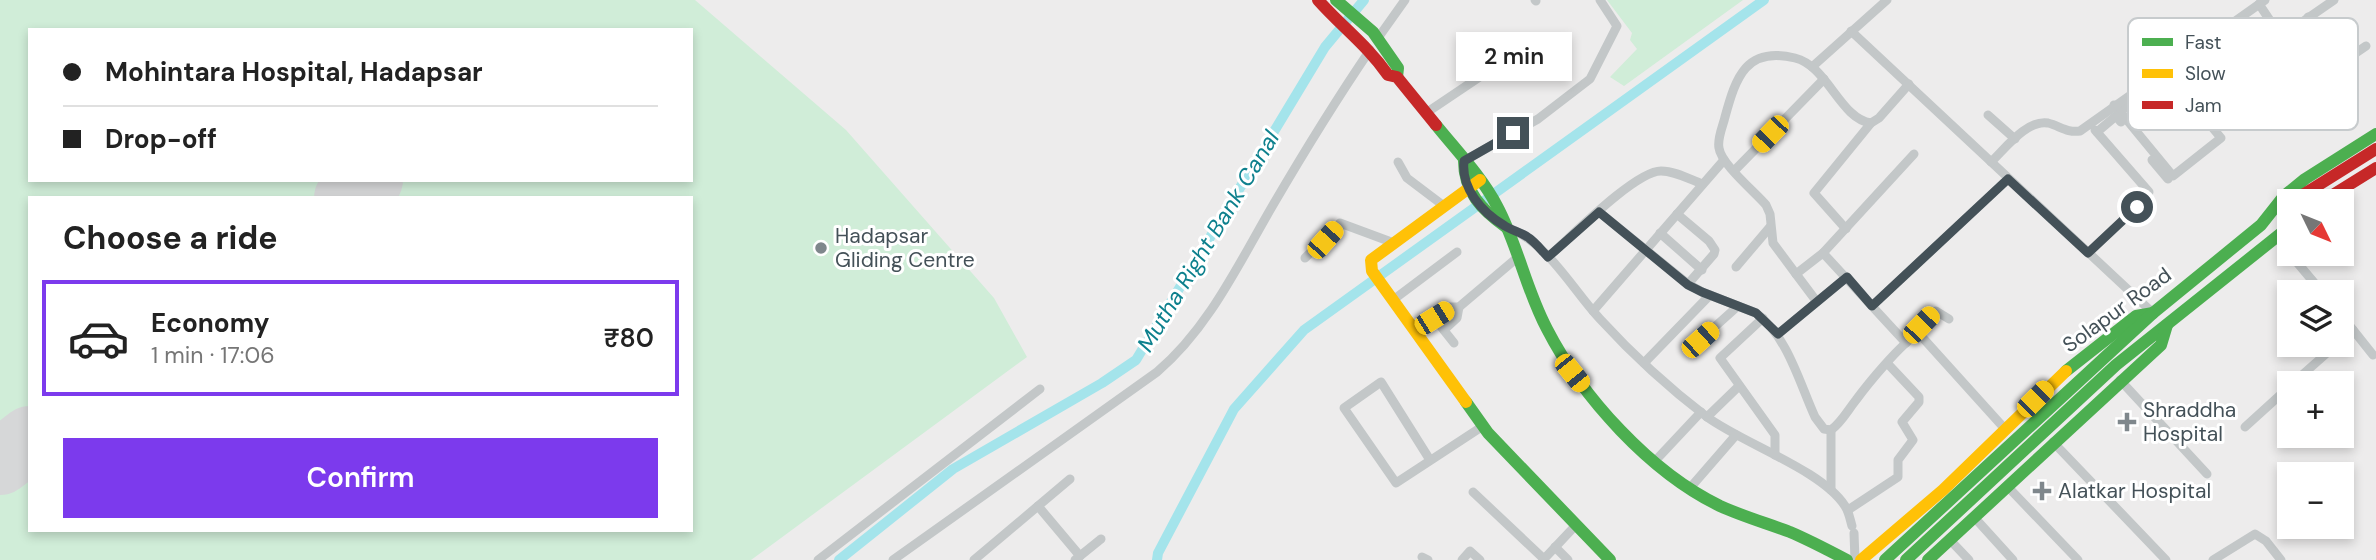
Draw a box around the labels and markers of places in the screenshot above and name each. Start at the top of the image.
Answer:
place label: Hadapsar Gliding Centre [835,222,975,274]
marker: Hadapsar Gliding Centre [813,240,829,256]
place label: Shraddha Hospital [2143,396,2236,448]
marker: Shraddha Hospital [2117,412,2137,432]
place label: Alatkar Hospital [2058,477,2211,505]
marker: Alatkar Hospital [2032,481,2052,501]

